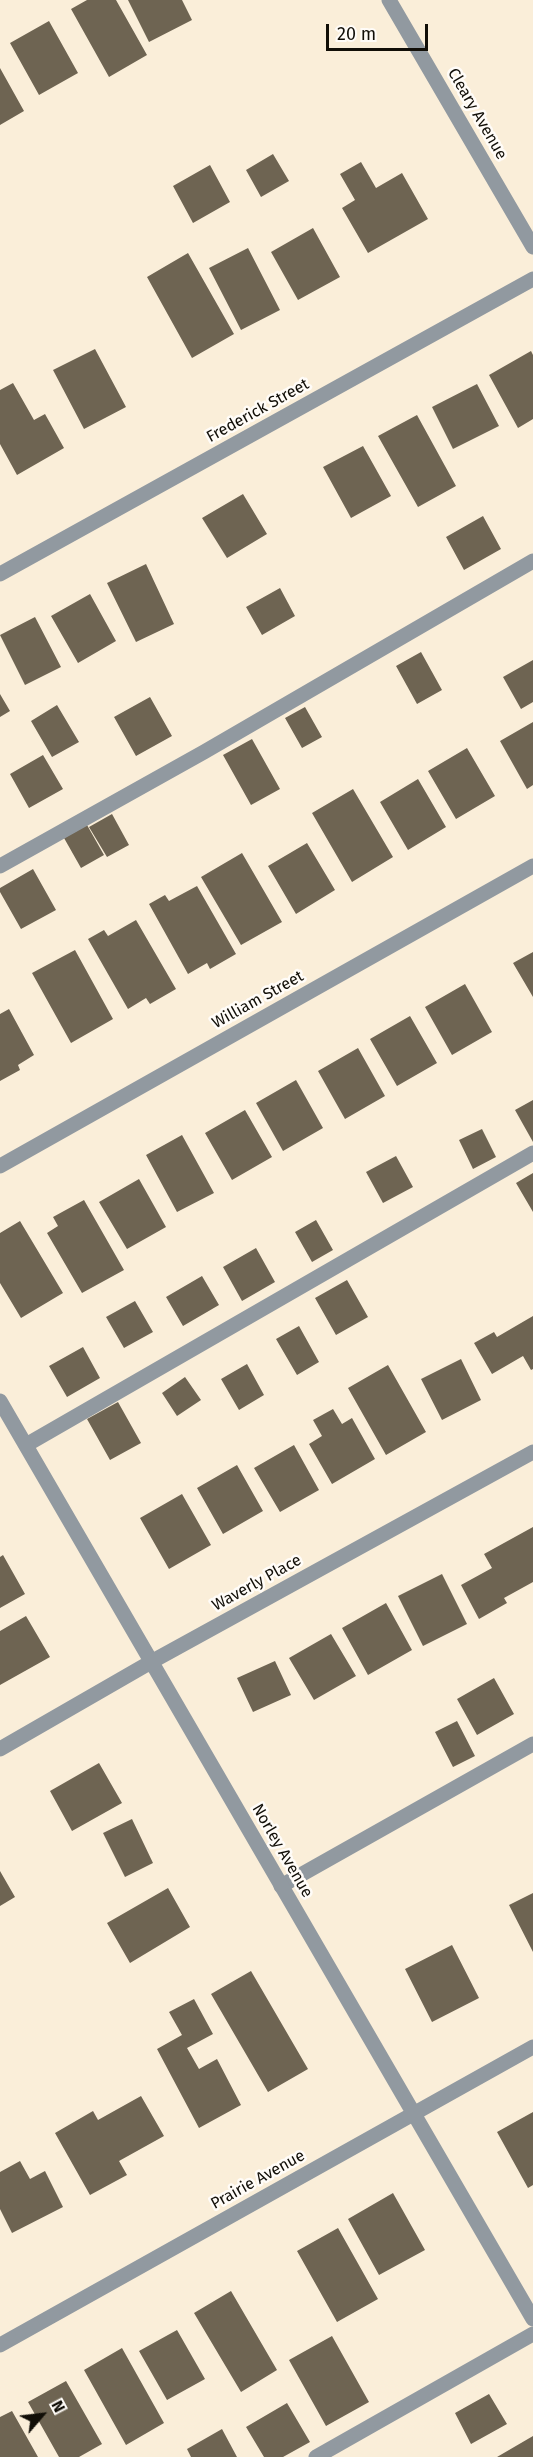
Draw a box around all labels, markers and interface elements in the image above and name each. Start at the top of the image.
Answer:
scale bar [329,12,431,50]
text: 20 m [337,23,376,45]
street label: Cleary Avenue [443,65,511,163]
street label: Frederick Street [203,375,313,447]
street label: William Street [209,967,307,1033]
street label: Waverly Place [209,1551,305,1615]
street label: Norley Avenue [247,1801,317,1901]
street label: Prairie Avenue [208,2146,308,2214]
north arrow [12,2385,72,2445]
text: N [47,2397,69,2415]

